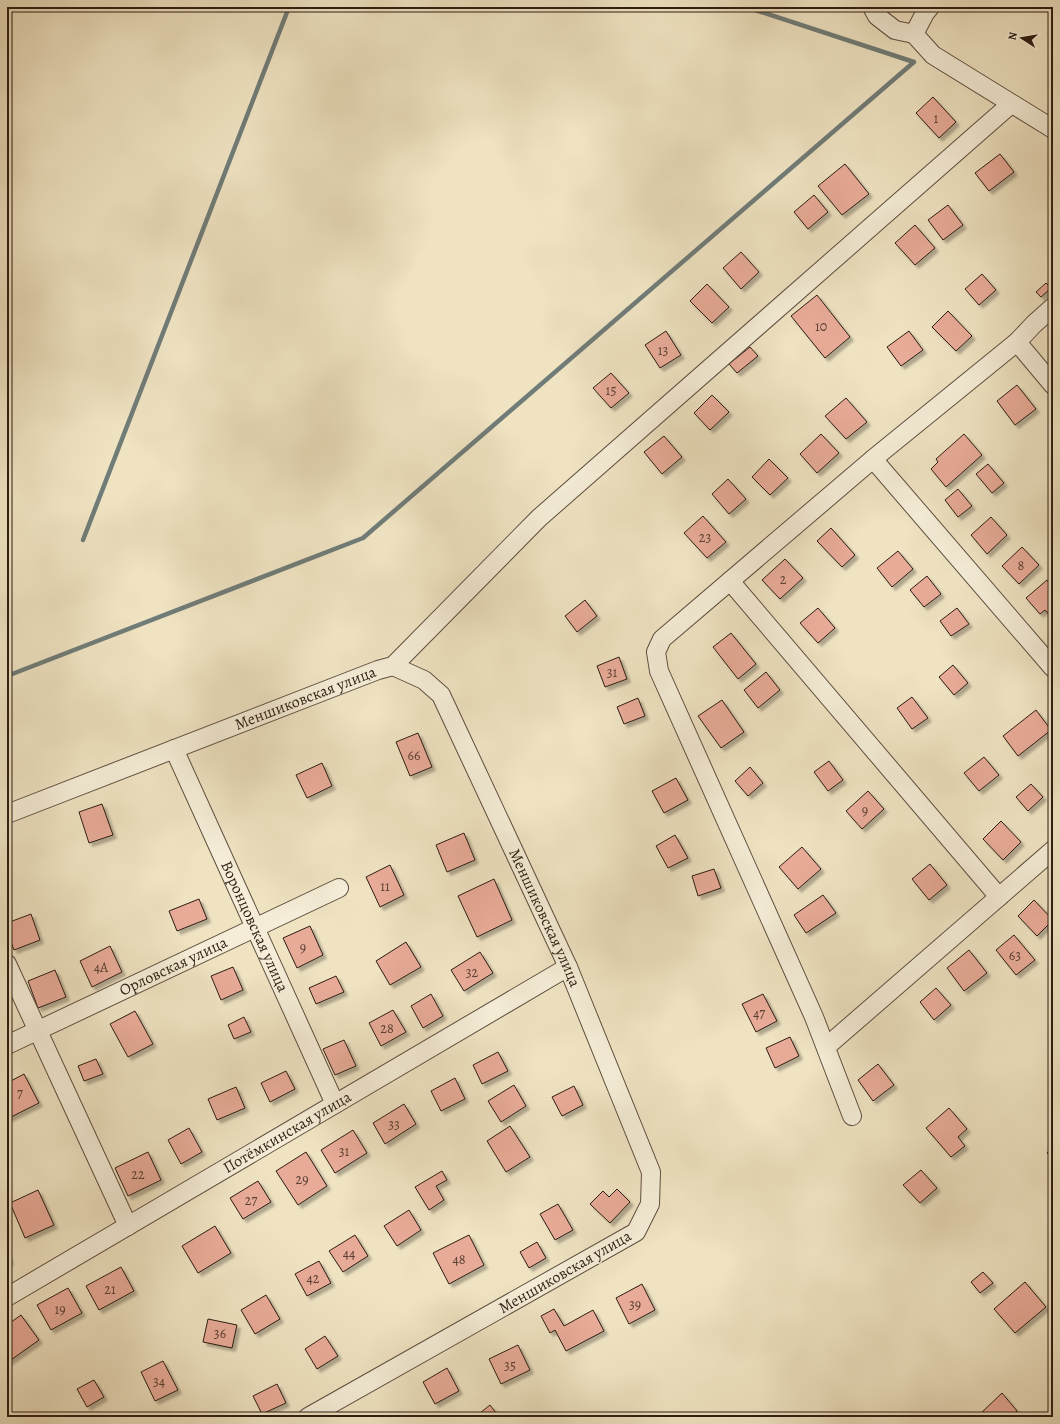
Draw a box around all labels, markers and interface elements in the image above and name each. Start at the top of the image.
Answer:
north arrow [1002,18,1042,58]
text: N [1005,31,1021,42]
house number: 1 [934,109,939,128]
house number: 10 [815,317,827,336]
house number: 13 [658,341,668,360]
house number: 15 [606,381,616,400]
house number: 23 [699,528,711,547]
house number: 8 [1018,556,1025,575]
house number: 2 [780,570,787,589]
street label: Меншиковская улица [231,661,380,736]
house number: 31 [607,663,618,682]
house number: 66 [408,746,420,765]
house number: 9 [862,801,868,820]
street label: Меншиковская улица [503,845,586,991]
street label: Воронцовская улица [215,857,294,996]
house number: 11 [380,877,390,896]
street label: Орловская улица [116,931,232,1001]
house number: 9 [300,938,306,957]
house number: 63 [1009,946,1021,965]
house number: 4А [94,958,109,977]
house number: 32 [466,963,479,982]
house number: 47 [753,1004,765,1023]
house number: 28 [380,1019,394,1038]
house number: 7 [17,1084,23,1103]
street label: Потёмкинская улица [219,1086,356,1179]
house number: 33 [388,1115,400,1134]
house number: 31 [339,1142,350,1161]
house number: 22 [131,1165,145,1184]
house number: 29 [295,1170,309,1189]
house number: 27 [245,1191,257,1210]
street label: Меншиковская улица [495,1225,636,1319]
house number: 44 [343,1244,355,1263]
house number: 48 [452,1250,466,1269]
house number: 42 [307,1269,320,1288]
house number: 21 [104,1280,116,1299]
house number: 39 [629,1295,641,1314]
house number: 19 [54,1300,66,1319]
house number: 36 [214,1324,226,1343]
house number: 35 [504,1356,516,1375]
house number: 34 [153,1372,165,1391]

